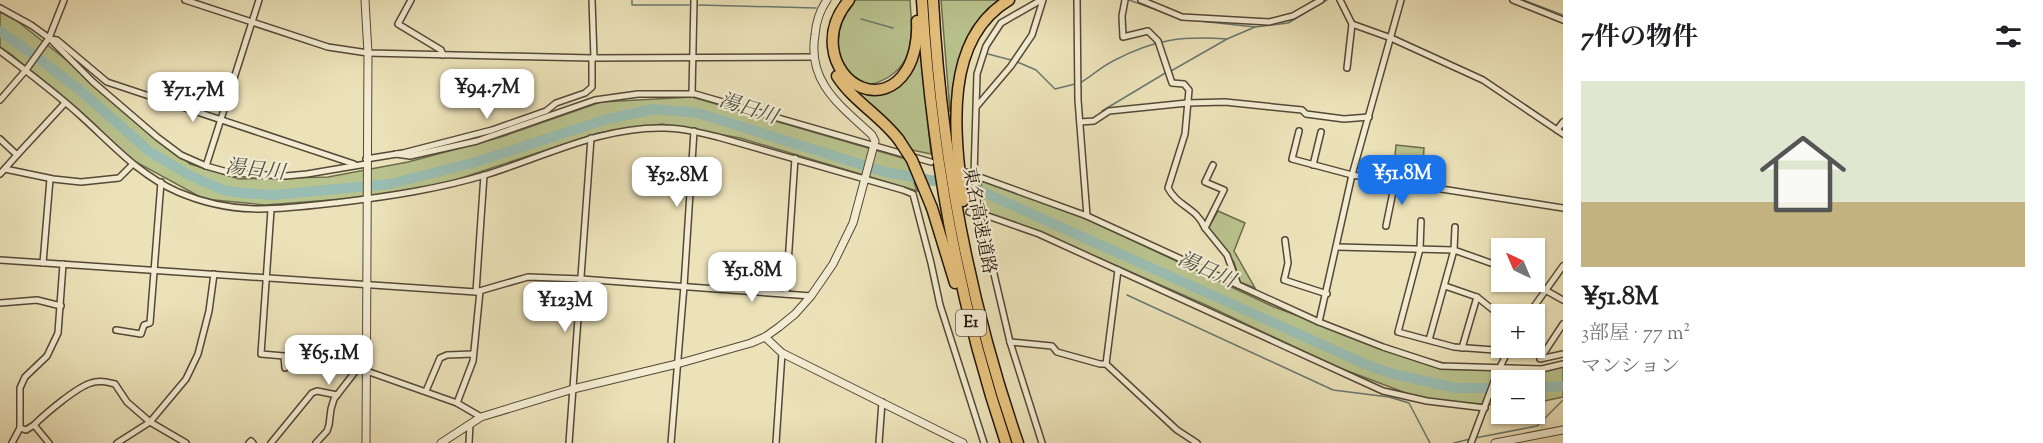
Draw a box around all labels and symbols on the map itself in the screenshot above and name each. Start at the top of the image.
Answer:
pin: ¥94.7M [438,69,536,120]
pin: ¥71.7M [144,72,242,123]
water label: 湯日川 [715,87,783,134]
water label: 湯日川 [224,153,288,189]
pin: ¥51.8M [1353,155,1451,206]
pin: ¥52.8M [628,157,726,208]
street label: 東名高速道路 [955,166,1001,276]
north arrow [1491,238,1545,292]
water label: 湯日川 [1173,246,1241,297]
pin: ¥51.8M [703,252,801,303]
pin: ¥123M [523,282,607,333]
road number: E1 [956,310,986,336]
pin: ¥65.1M [280,335,378,386]

